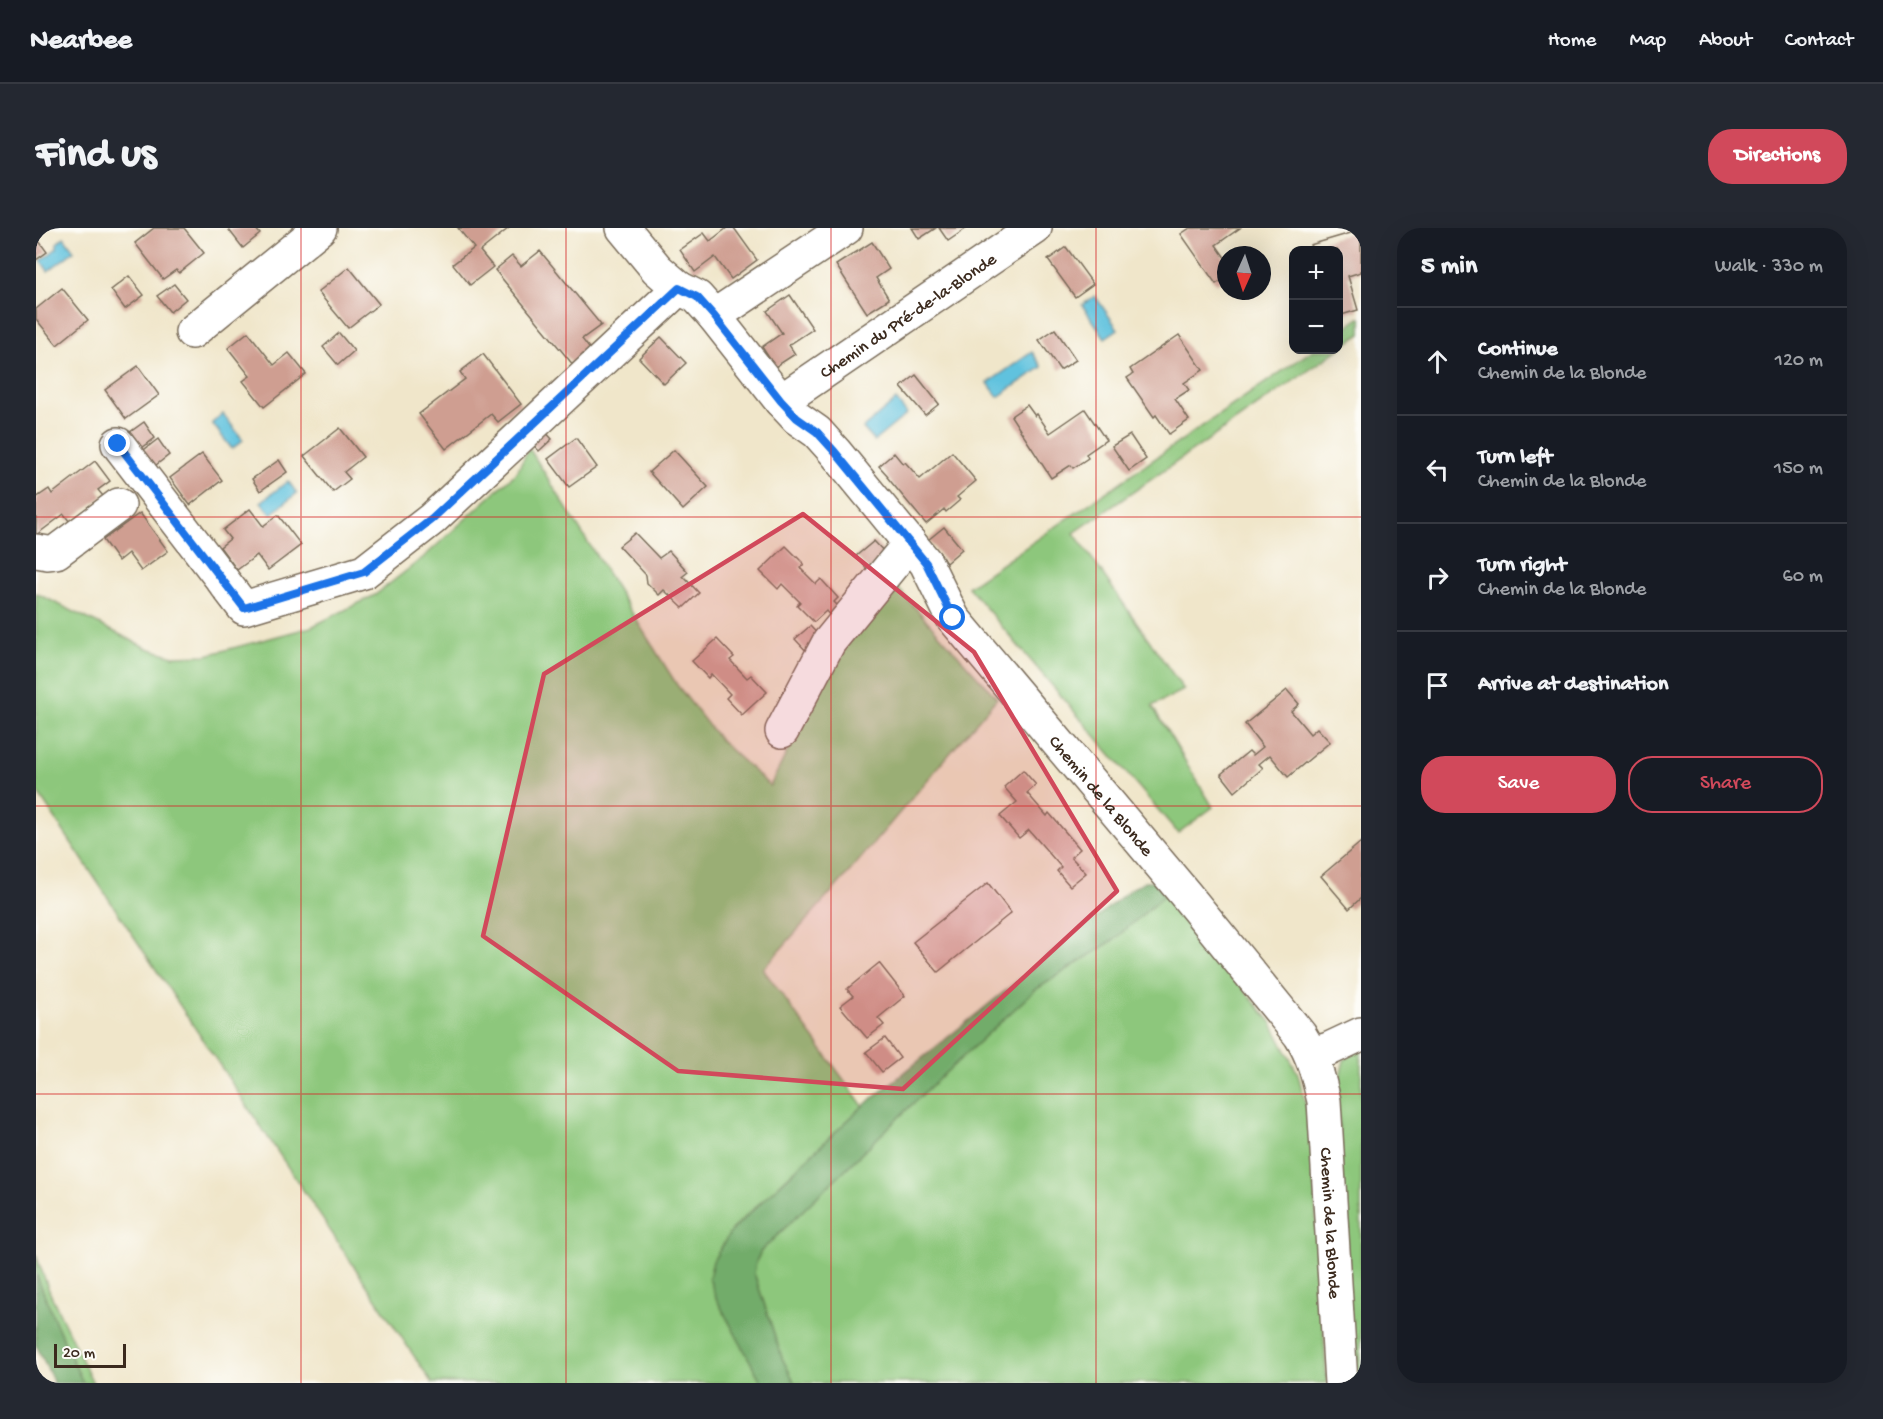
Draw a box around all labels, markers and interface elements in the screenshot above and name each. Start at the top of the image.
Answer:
text: Nearbee [30,25,132,58]
text: Home [1548,29,1596,54]
text: Map [1629,29,1666,54]
text: About [1699,29,1752,54]
text: Contact [1785,29,1853,54]
button: Directions [1708,129,1847,184]
text: Find us [36,132,156,181]
north arrow [1217,246,1271,300]
map controls [1289,246,1343,354]
button: + [1289,246,1343,300]
street label: Chemin du Pré-de-la-Blonde [817,249,1002,384]
text: 5 min [1421,252,1477,283]
text: Walk · 330 m [1715,256,1823,279]
button: − [1289,300,1343,354]
text: Continue [1478,337,1558,363]
icon: ahead [1421,345,1454,378]
text: 120 m [1775,350,1823,373]
text: Chemin de la Blonde [1478,363,1646,386]
route end [104,430,130,456]
text: Turn left [1478,445,1552,471]
icon: left [1421,453,1454,486]
text: 150 m [1774,458,1823,481]
text: Chemin de la Blonde [1478,471,1646,494]
text: Turn right [1478,553,1566,579]
icon: right [1421,561,1454,594]
text: 60 m [1783,566,1823,589]
text: Chemin de la Blonde [1478,579,1646,602]
route start [939,604,965,630]
icon: arrive [1421,669,1454,702]
text: Arrive at destination [1478,672,1668,698]
street label: Chemin de la Blonde [1043,732,1157,862]
button: Save [1421,756,1616,813]
button: Share [1628,756,1823,813]
street label: Chemin de la Blonde [1314,1147,1344,1300]
scale bar [54,1341,126,1368]
text: 20 m [63,1345,95,1364]

